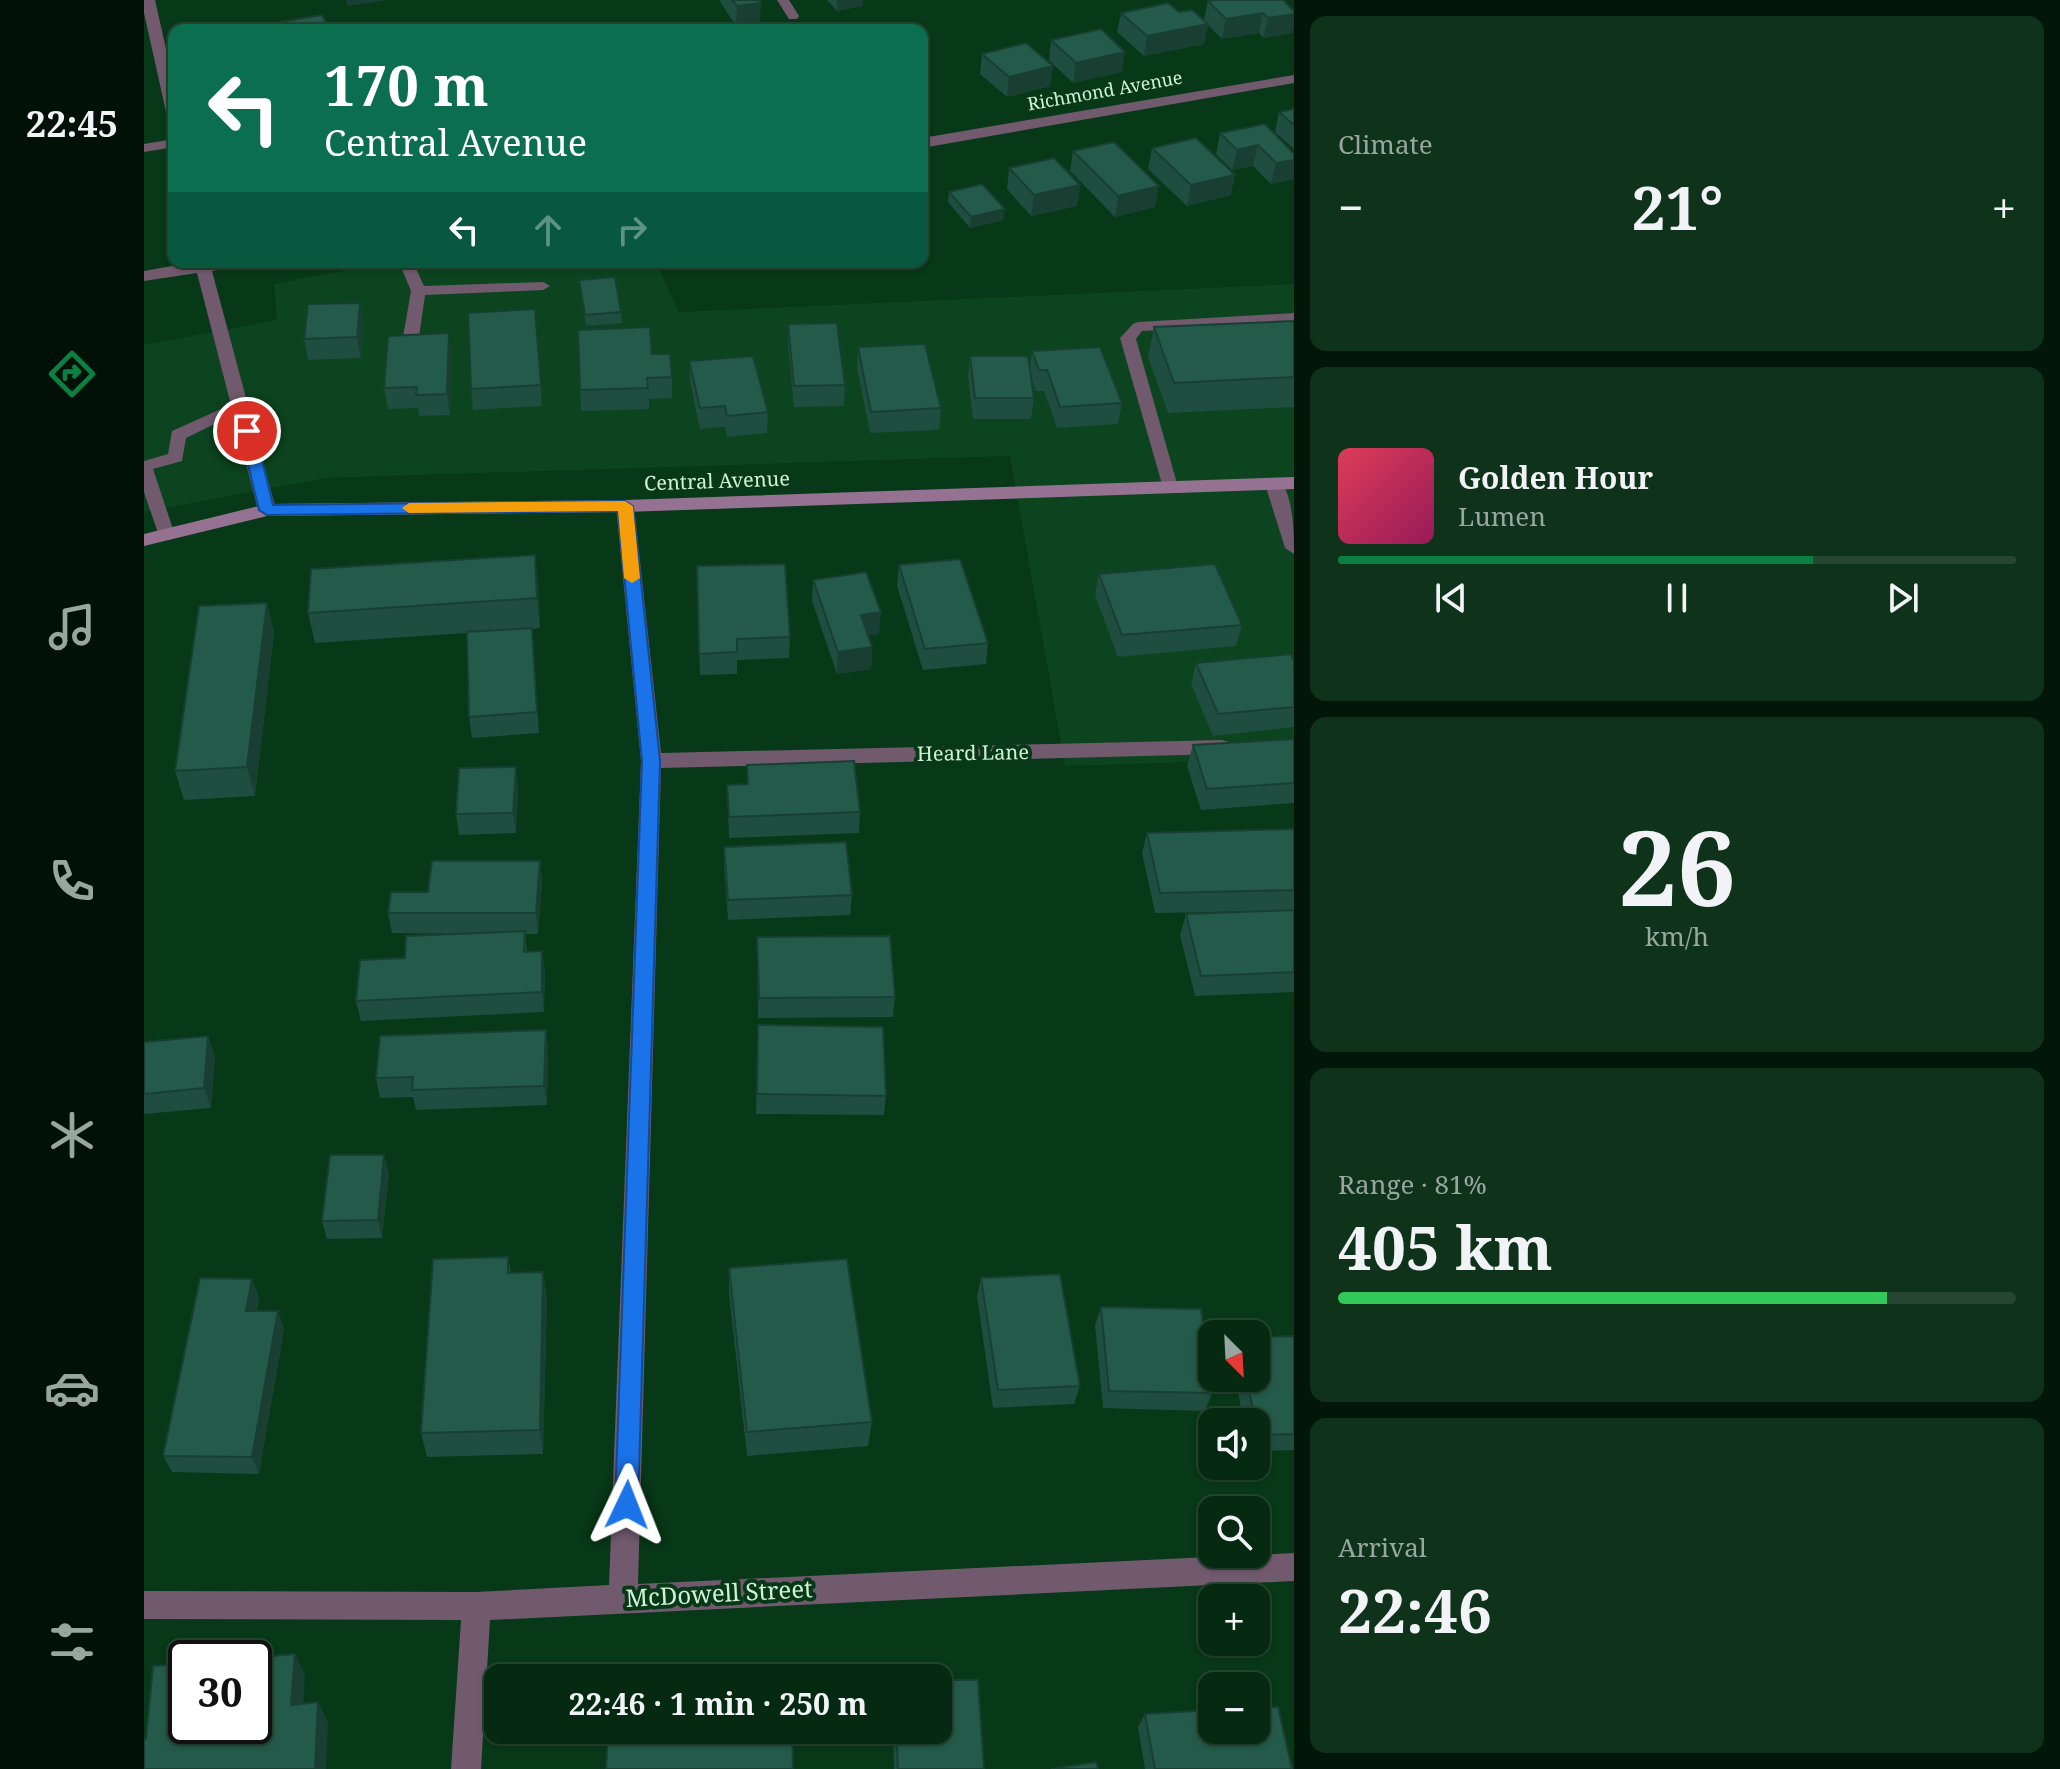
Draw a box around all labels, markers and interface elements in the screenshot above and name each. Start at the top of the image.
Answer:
text: 170 m [324,46,489,122]
icon: left [192,56,296,160]
street label: Richmond Avenue [1025,65,1184,115]
text: 22:45 [26,99,118,148]
text: Central Avenue [324,118,587,167]
text: Climate [1338,126,1433,162]
text: 21° [1632,166,1723,248]
text: − [1338,177,1363,237]
text: + [1991,177,2016,237]
icon: left [442,208,486,252]
icon: ahead [526,208,570,252]
icon: right [610,208,654,252]
icon: directions [44,346,100,402]
pin [213,397,281,465]
icon: arrive [225,409,269,453]
text: Golden Hour [1458,457,1653,498]
street label: Central Avenue [644,464,790,497]
text: Lumen [1458,498,1546,534]
icon: previous [1429,576,1473,620]
icon: pause [1655,576,1699,620]
icon: next [1881,576,1925,620]
icon: music [44,599,100,655]
street label: Heard Lane [917,738,1029,767]
text: 26 [1618,795,1736,936]
icon: phone [44,853,100,909]
text: km/h [1645,918,1709,954]
icon: climate [44,1107,100,1163]
text: Range · 81% [1338,1166,1487,1202]
text: 405 km [1338,1206,1553,1288]
north arrow [1198,1320,1270,1392]
map controls [1198,1320,1270,1744]
icon: car [44,1360,100,1416]
button: sound [1198,1408,1270,1480]
position arrow [585,1463,669,1547]
button: search [1198,1496,1270,1568]
text: Arrival [1338,1529,1427,1565]
text: 22:46 [1338,1569,1492,1651]
street label: McDowell Street [625,1571,813,1614]
button: + [1198,1584,1270,1656]
icon: filters [44,1614,100,1670]
speed limit sign: 30 [168,1640,272,1744]
button: − [1198,1672,1270,1744]
text: 22:46 · 1 min · 250 m [569,1683,867,1724]

